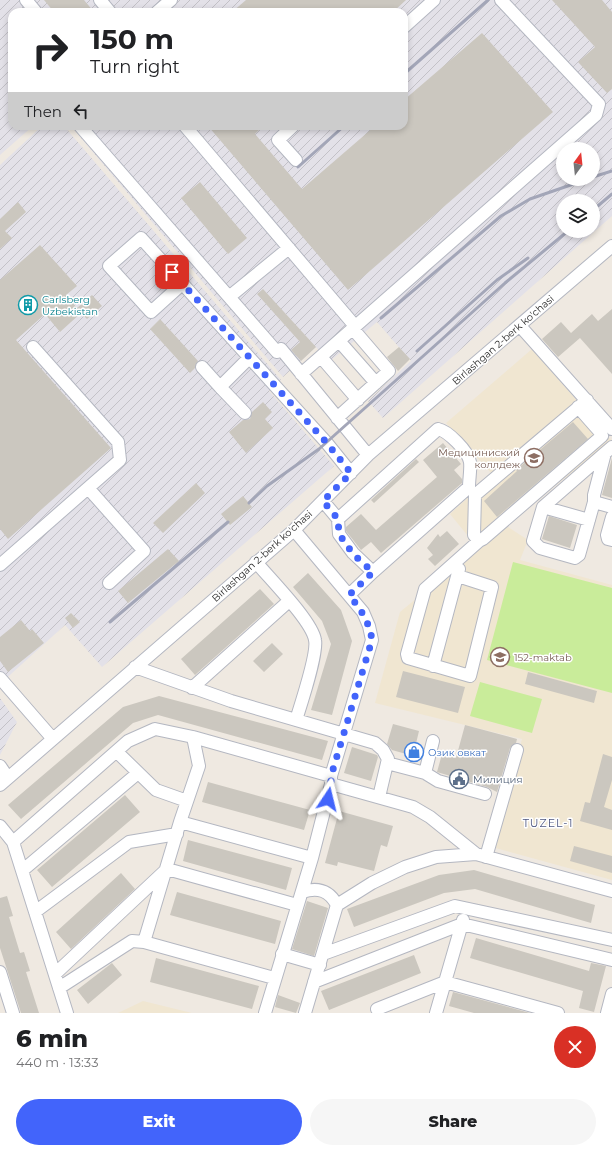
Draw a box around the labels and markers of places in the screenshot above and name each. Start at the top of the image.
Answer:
pin [155,255,189,289]
place label: Carlsberg Uzbekistan [42,293,98,318]
building icon: Carlsberg Uzbekistan [17,294,39,316]
place label: Медициниский коллдеж [438,446,521,471]
school or university icon: Медициниский коллдеж [523,447,545,469]
school or university icon: 152-maktab [489,646,511,668]
place label: 152-maktab [514,651,572,664]
shop icon: Озик овкат [403,741,425,763]
place label: Озик овкат [428,746,486,759]
public building icon: Милиция [448,768,470,790]
place label: Милиция [473,773,523,786]

